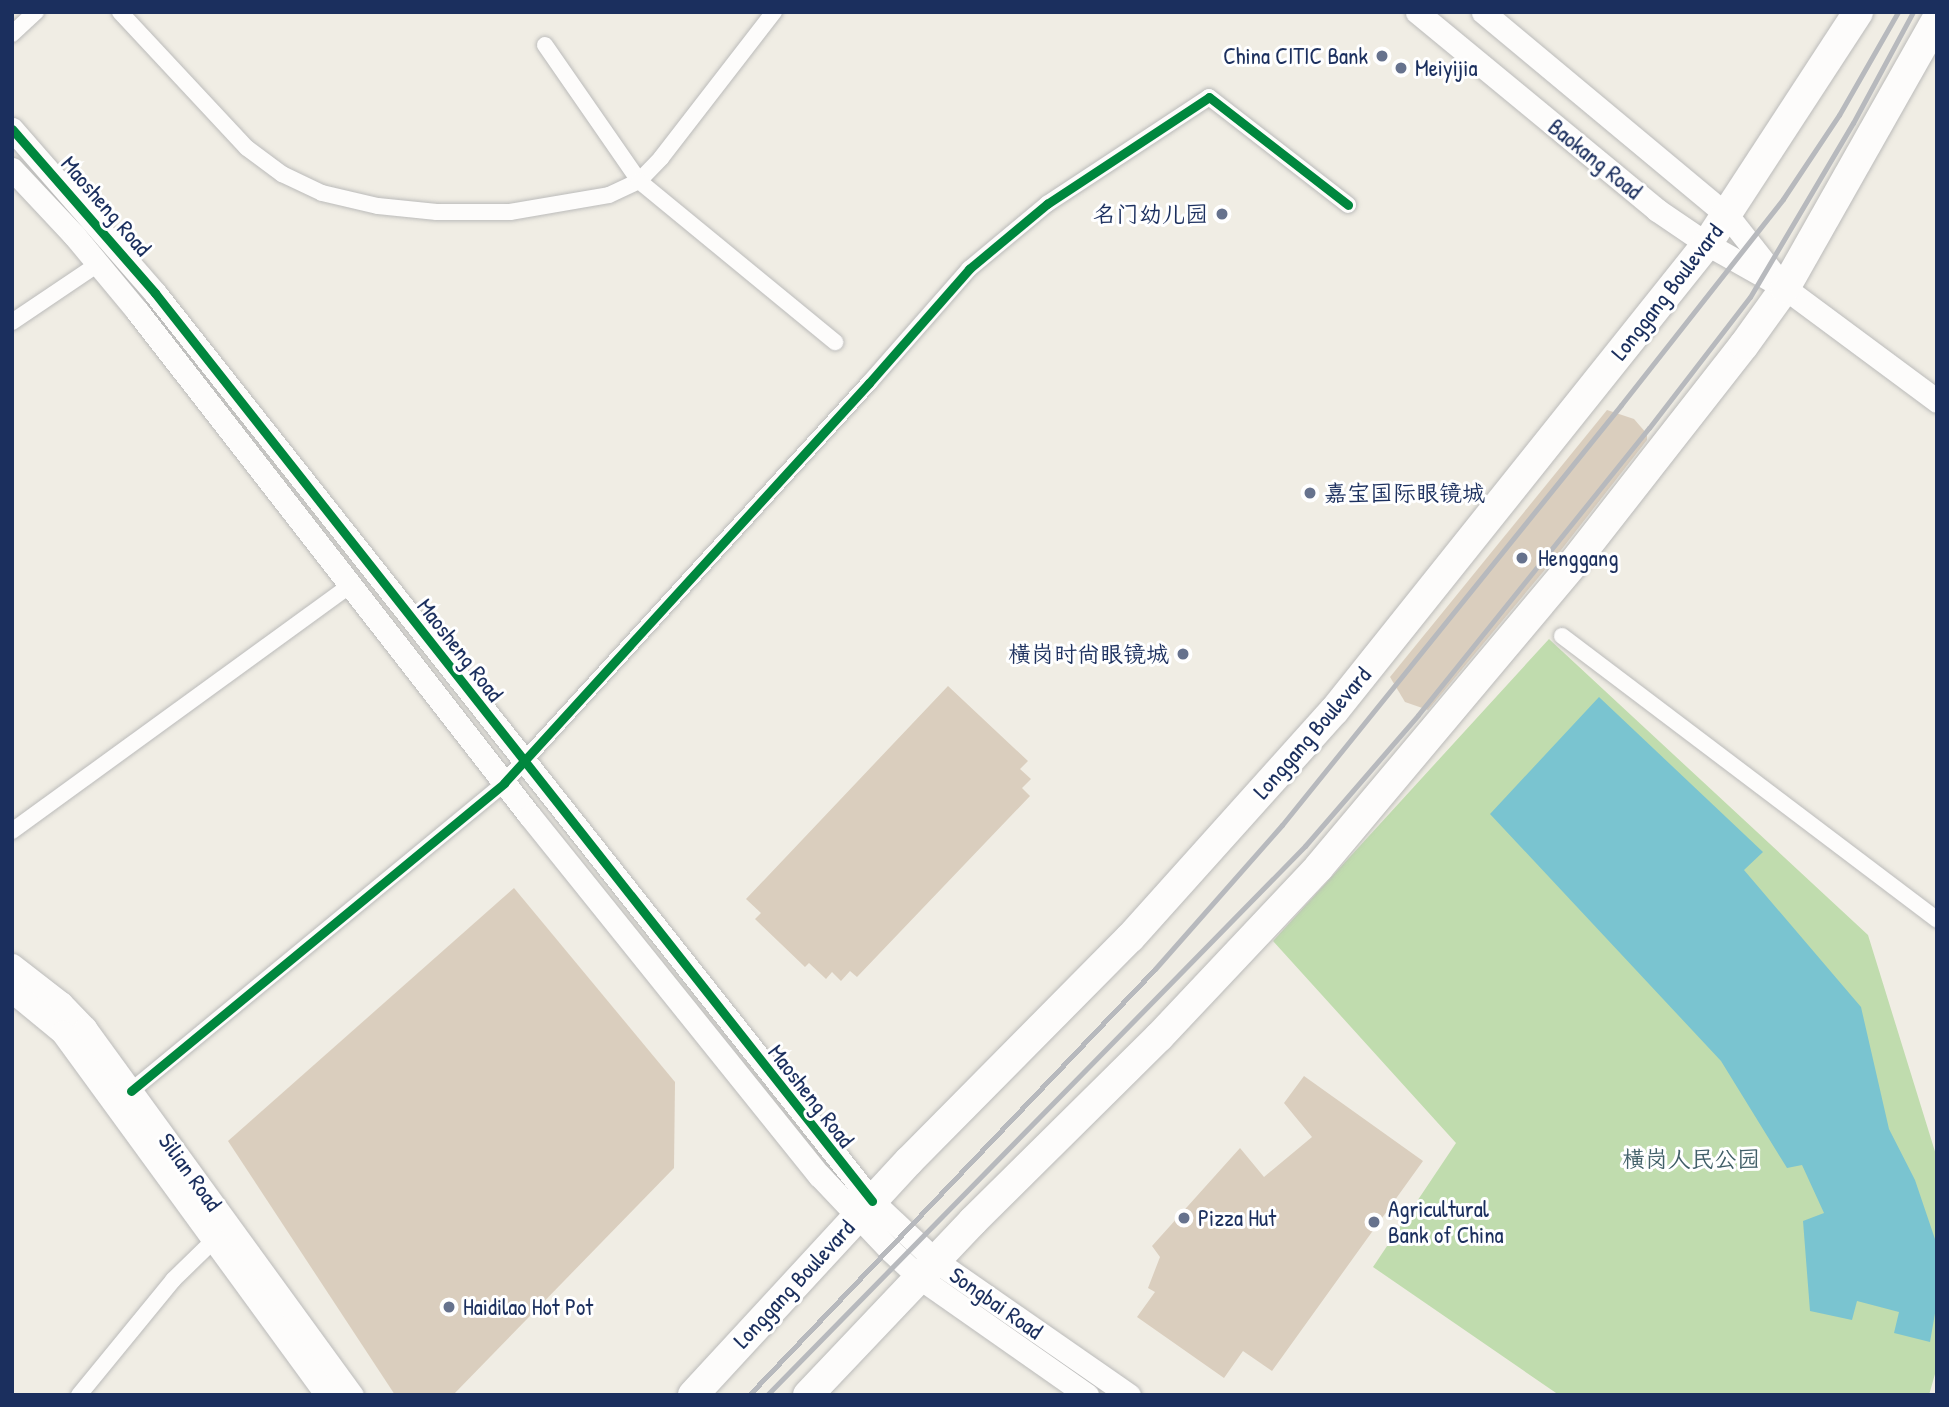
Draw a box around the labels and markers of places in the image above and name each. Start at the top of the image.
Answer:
place label: China CITIC Bank [1223,42,1368,70]
marker: China CITIC Bank [1374,48,1390,64]
place label: Meiyijia [1415,54,1477,82]
marker: Meiyijia [1393,60,1409,76]
place label: 名门幼儿园 [1093,200,1208,228]
marker: 名门幼儿园 [1214,206,1230,222]
place label: 嘉宝国际眼镜城 [1324,479,1485,507]
marker: 嘉宝国际眼镜城 [1302,485,1318,501]
place label: Henggang [1538,544,1618,572]
marker: Henggang [1512,548,1532,568]
place label: 横岗时尚眼镜城 [1008,640,1169,668]
marker: 横岗时尚眼镜城 [1175,646,1191,662]
place label: Agricultural Bank of China [1388,1195,1504,1249]
place label: Pizza Hut [1198,1204,1276,1232]
marker: Pizza Hut [1176,1210,1192,1226]
marker: Agricultural Bank of China [1366,1214,1382,1230]
place label: Haidilao Hot Pot [463,1293,593,1321]
marker: Haidilao Hot Pot [441,1299,457,1315]

